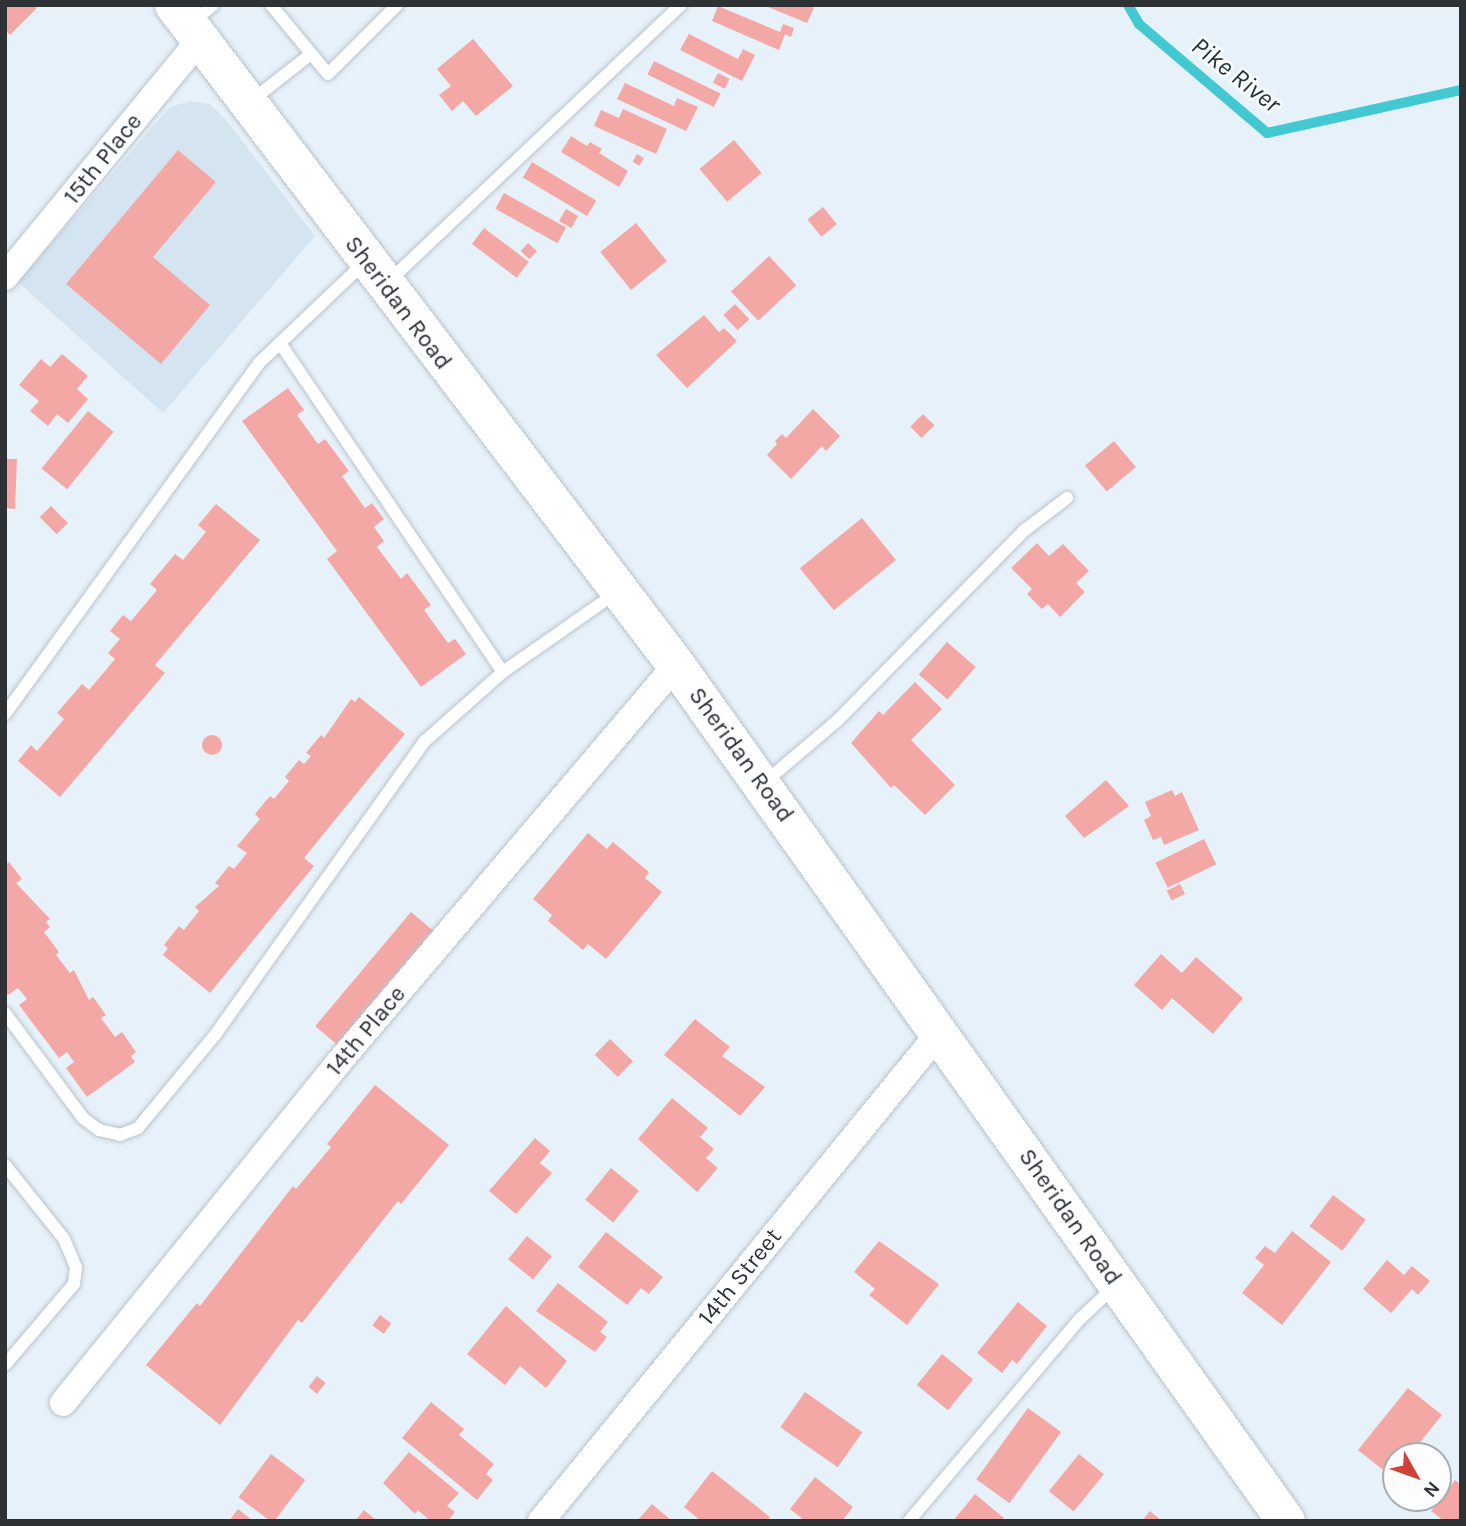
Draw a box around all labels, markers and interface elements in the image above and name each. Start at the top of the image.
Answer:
water label: Pike River [1185,30,1287,120]
street label: 15th Place [58,108,148,210]
street label: Sheridan Road [338,230,458,376]
street label: Sheridan Road [682,682,800,828]
street label: 14th Place [320,980,412,1082]
street label: Sheridan Road [1012,1143,1128,1291]
street label: 14th Street [692,1223,788,1331]
north arrow [1382,1442,1452,1512]
text: N [1419,1477,1444,1502]

